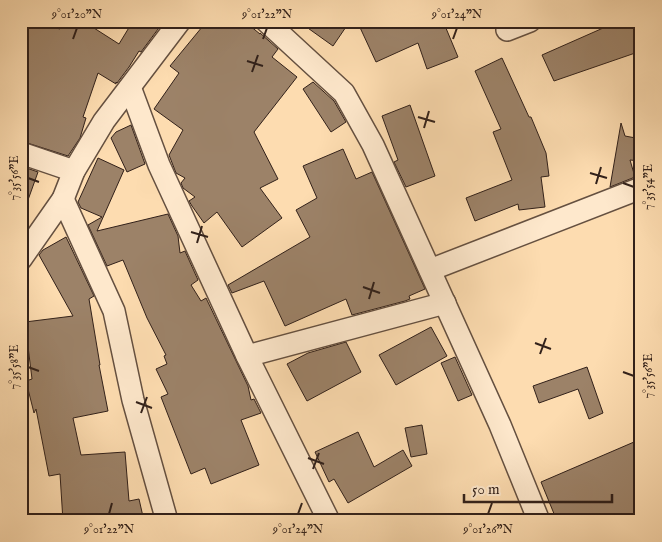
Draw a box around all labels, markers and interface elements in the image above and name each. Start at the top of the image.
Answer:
text: 9°01'20"N [51,7,103,22]
text: 9°01'22"N [241,7,293,22]
text: 9°01'24"N [431,7,483,22]
text: 7°35'56"E [7,155,22,201]
text: 7°35'54"E [641,164,656,210]
text: 7°35'58"E [7,345,22,389]
text: 7°35'56"E [641,353,656,399]
scale bar [464,472,612,504]
text: 50 m [472,480,500,499]
text: 9°01'22"N [83,522,135,537]
text: 9°01'24"N [272,522,324,537]
text: 9°01'26"N [462,522,513,537]

